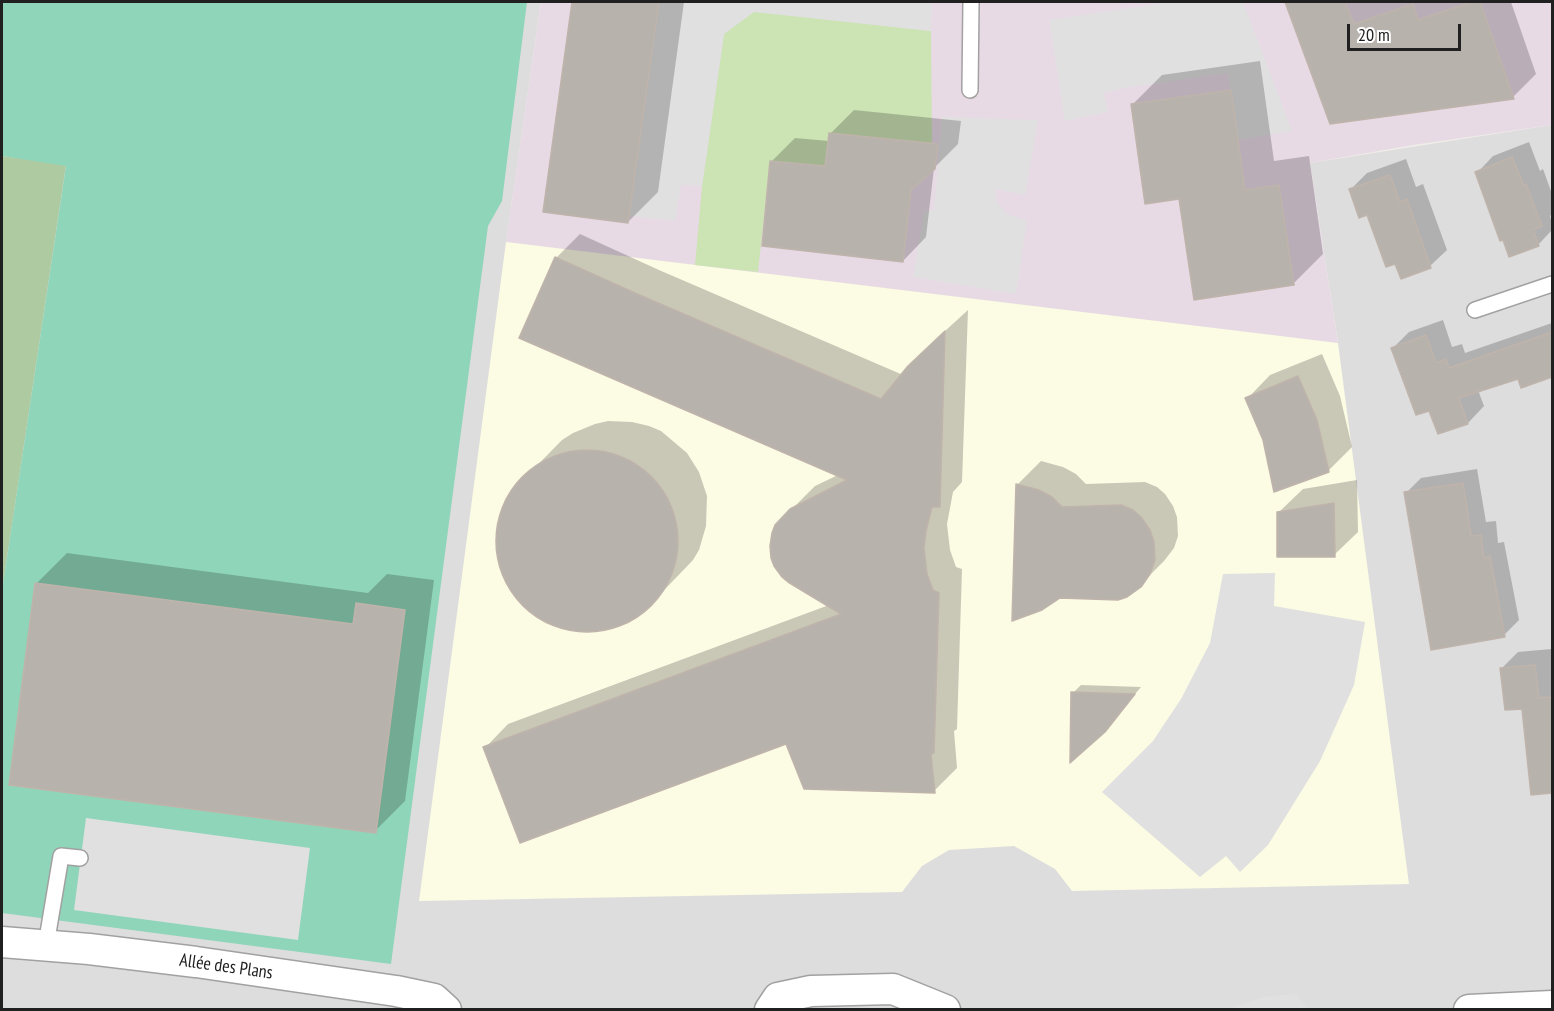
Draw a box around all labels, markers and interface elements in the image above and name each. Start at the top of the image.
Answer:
scale bar [1350,12,1464,50]
text: 20 m [1358,23,1390,46]
street label: Allée des Plans [178,950,274,984]

